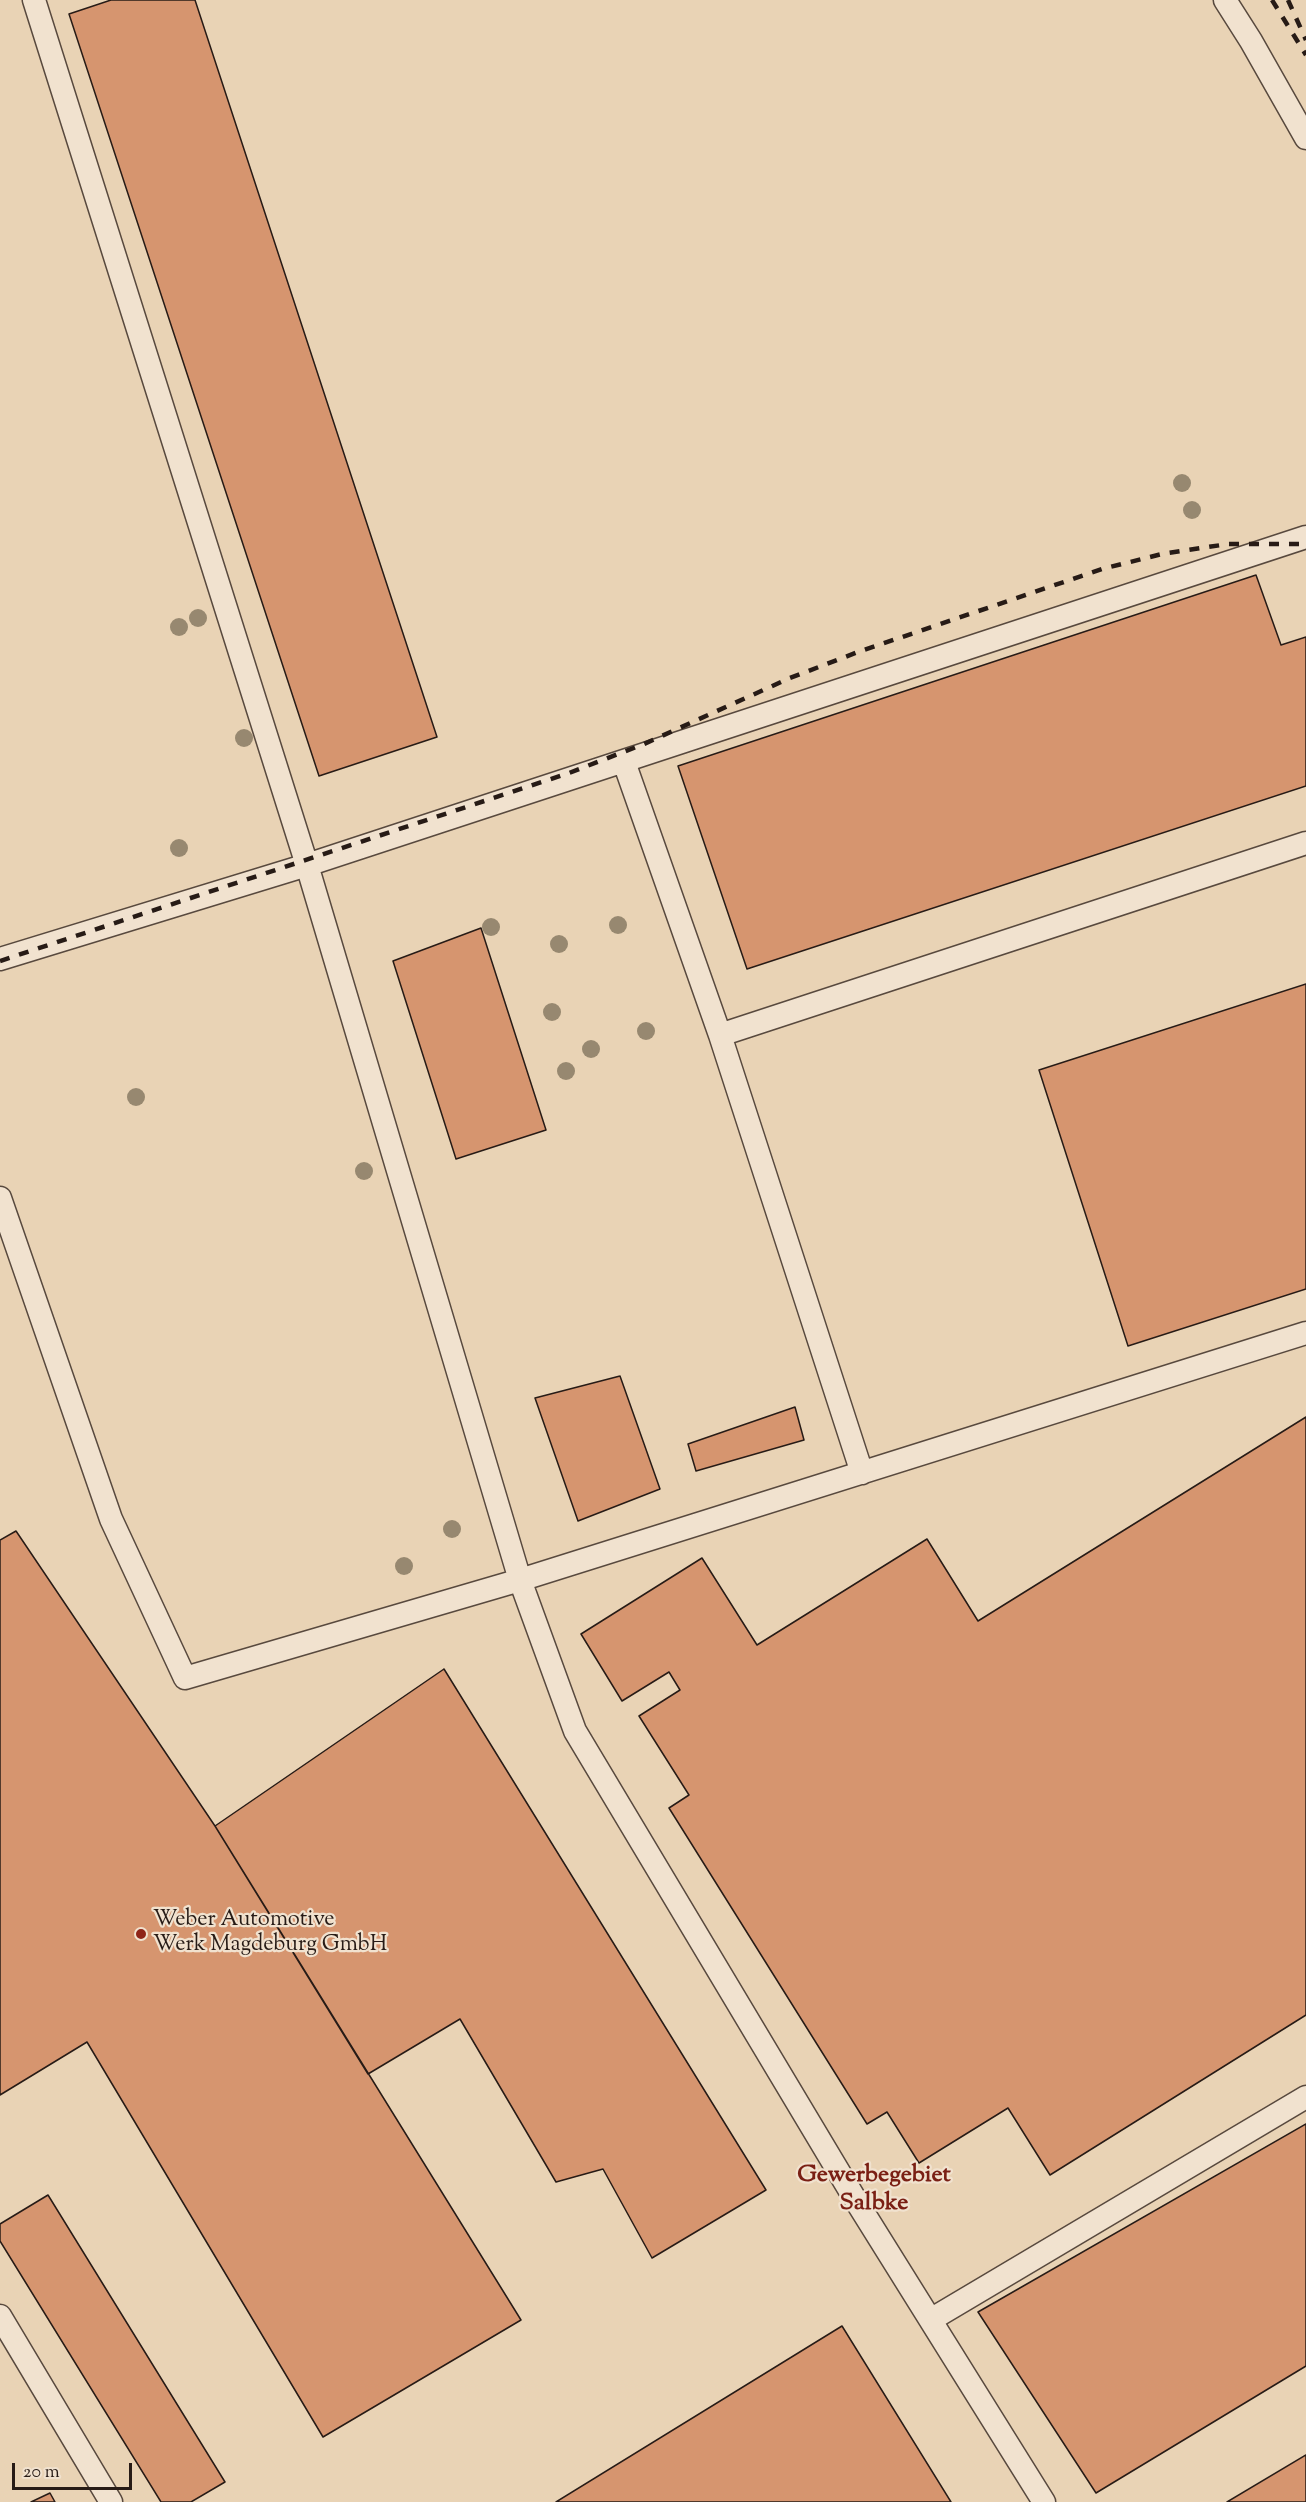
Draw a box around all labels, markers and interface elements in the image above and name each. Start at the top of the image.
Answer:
place label: Weber Automotive Werk Magdeburg GmbH [153,1908,387,1960]
marker: Weber Automotive Werk Magdeburg GmbH [134,1927,148,1941]
district label: Gewerbegebiet Salbke [797,2163,951,2219]
scale bar [15,2451,135,2489]
text: 20 m [23,2460,60,2486]

